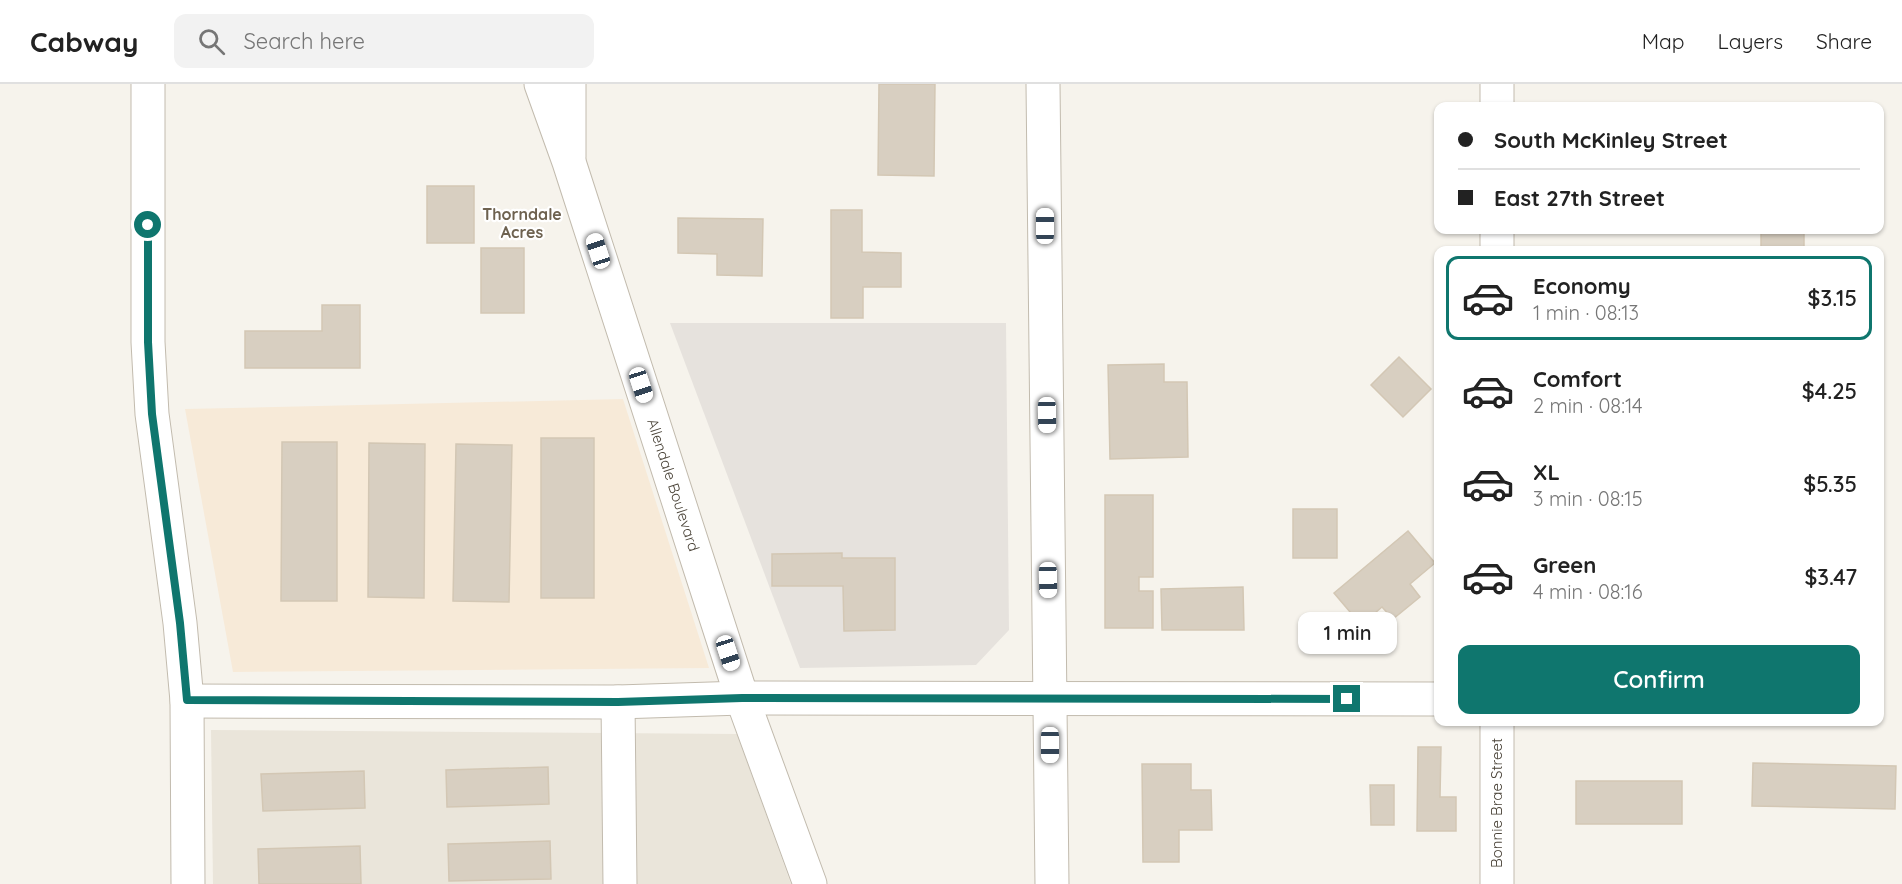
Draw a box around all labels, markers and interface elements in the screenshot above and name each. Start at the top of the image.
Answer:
search box [174,14,594,68]
text: Cabway [30,24,138,59]
icon: search [195,25,228,58]
text: Search here [243,27,365,55]
text: Map [1642,28,1685,54]
text: Layers [1718,28,1783,54]
text: Share [1816,28,1872,54]
text: South McKinley Street [1494,126,1728,154]
text: East 27th Street [1494,184,1665,212]
district label: Thorndale Acres [482,204,562,242]
car [1036,208,1054,244]
route start [134,211,161,238]
car [584,231,612,271]
icon: car [1461,271,1515,325]
text: Economy [1533,272,1631,300]
text: $3.15 [1808,284,1857,312]
text: 1 min · 08:13 [1533,300,1639,325]
icon: car [1461,364,1515,418]
car [627,365,655,405]
text: Comfort [1533,365,1622,393]
text: $4.25 [1802,377,1857,405]
text: 2 min · 08:14 [1533,393,1643,418]
car [1038,397,1056,433]
street label: Allendale Boulevard [643,416,704,554]
icon: car [1461,457,1515,511]
text: XL [1533,458,1560,486]
text: $5.35 [1803,470,1857,498]
text: 3 min · 08:15 [1533,486,1643,511]
icon: car [1461,550,1515,604]
text: Green [1533,551,1596,579]
car [1039,562,1057,598]
text: $3.47 [1804,563,1857,591]
text: 4 min · 08:16 [1533,579,1643,604]
callout: 1 min [1298,612,1396,654]
text: 1 min [1324,620,1371,645]
car [714,633,742,673]
button: Confirm [1458,645,1860,714]
route end [1333,685,1360,712]
car [1041,727,1059,763]
street label: Bonnie Brae Street [1487,738,1506,868]

